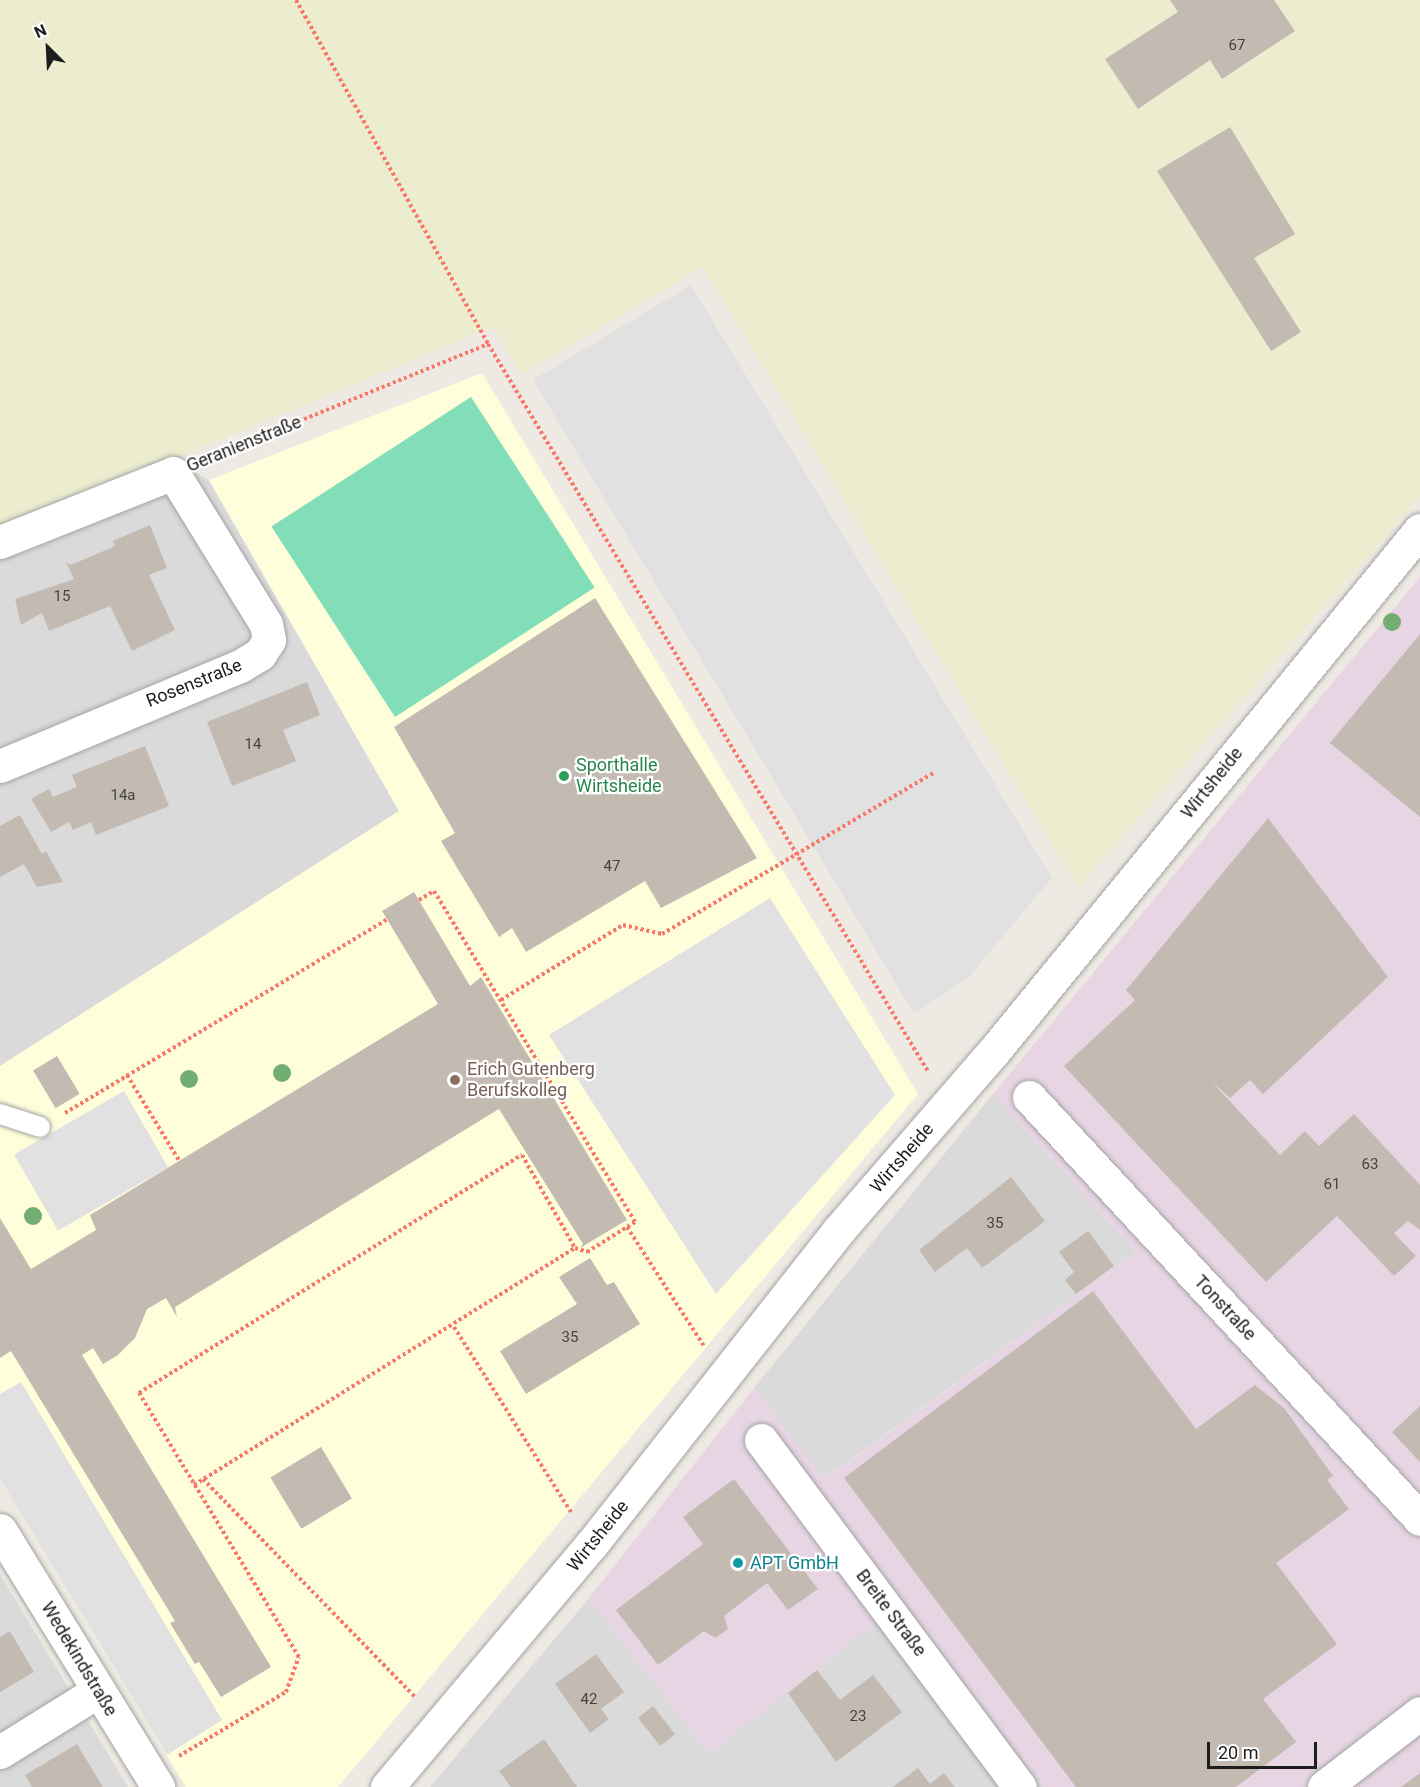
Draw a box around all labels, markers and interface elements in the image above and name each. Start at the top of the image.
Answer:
north arrow [18,18,78,78]
text: N [31,20,49,42]
house number: 67 [1229,37,1245,55]
street label: Geranienstraße [183,411,305,477]
house number: 15 [54,588,70,606]
street label: Rosenstraße [143,654,245,712]
house number: 14 [245,736,261,754]
street label: Wirtsheide [1177,743,1247,823]
place label: Sporthalle Wirtsheide [576,755,662,798]
marker: Sporthalle Wirtsheide [557,769,571,783]
house number: 14a [110,787,136,805]
house number: 47 [604,858,620,876]
place label: Erich Gutenberg Berufskolleg [467,1059,595,1102]
marker: Erich Gutenberg Berufskolleg [448,1073,462,1087]
street label: Wirtsheide [866,1119,938,1197]
house number: 63 [1362,1156,1378,1174]
house number: 61 [1324,1176,1340,1194]
house number: 35 [987,1215,1003,1233]
street label: Tonstraße [1189,1271,1261,1345]
house number: 35 [562,1329,578,1347]
street label: Wirtsheide [563,1496,633,1576]
place label: APT GmbH [750,1552,839,1574]
marker: APT GmbH [731,1556,745,1570]
street label: Breite Straße [851,1565,931,1661]
street label: Wedekindstraße [36,1598,122,1720]
house number: 42 [581,1691,597,1709]
house number: 23 [850,1708,866,1726]
scale bar [1210,1730,1320,1768]
text: 20 m [1218,1742,1258,1763]

